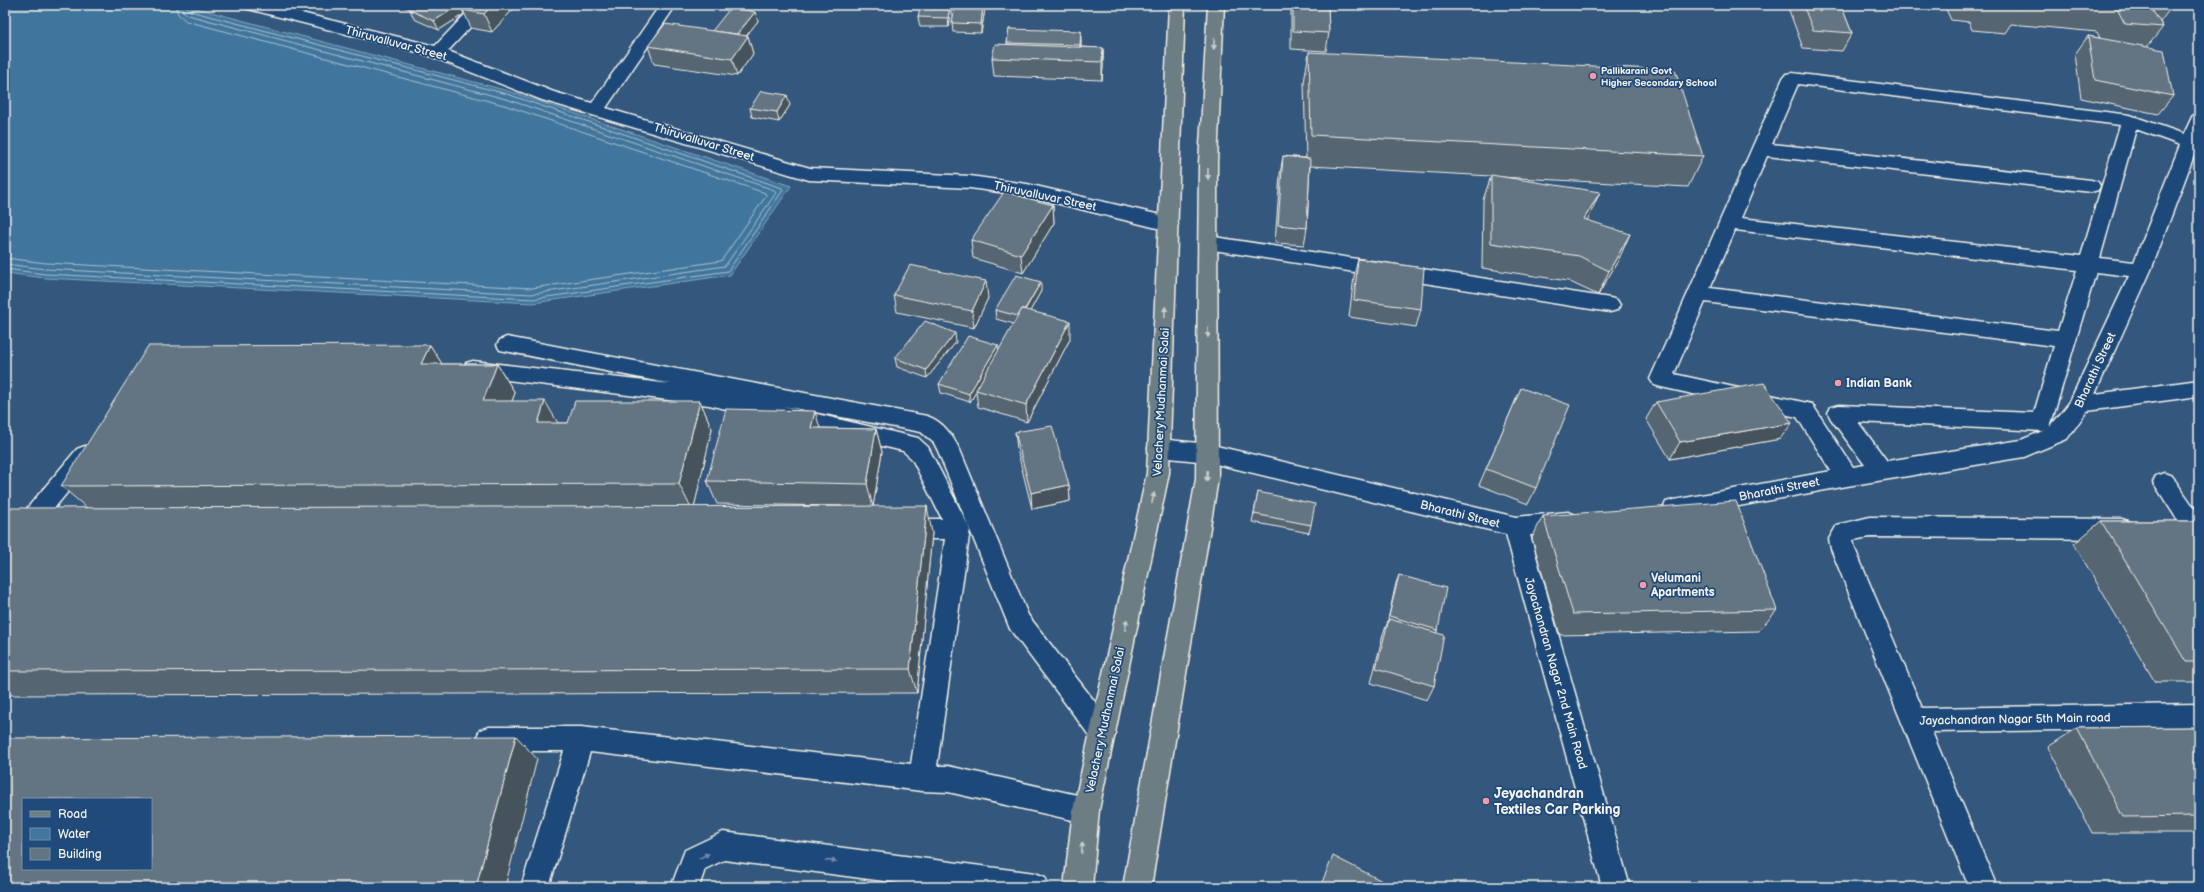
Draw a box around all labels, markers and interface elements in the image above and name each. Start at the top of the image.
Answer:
street label: Thiruvalluvar Street [343,23,449,64]
one-way arrow [1211,38,1218,50]
place label: Pallikarani Govt Higher Secondary School [1601,65,1717,89]
marker: Pallikarani Govt Higher Secondary School [1588,71,1598,81]
street label: Thiruvalluvar Street [652,120,756,165]
one-way arrow [1205,168,1211,181]
street label: Thiruvalluvar Street [992,178,1098,215]
one-way arrow [1162,305,1168,318]
one-way arrow [1205,326,1211,339]
street label: Velachery Mudhanmai Salai [1150,327,1173,477]
street label: Bharathi Street [2071,330,2120,410]
place label: Indian Bank [1846,376,1913,391]
marker: Indian Bank [1833,378,1843,388]
one-way arrow [1204,470,1210,483]
street label: Bharathi Street [1738,474,1821,505]
one-way arrow [1151,491,1157,504]
street label: Bharathi Street [1418,497,1502,532]
place label: Velumani Apartments [1650,571,1715,600]
street label: Jayachandran Nagar 2nd Main Road [1521,575,1590,771]
marker: Velumani Apartments [1638,580,1648,590]
one-way arrow [1123,619,1129,631]
street label: Velachery Mudhanmai Salai [1083,646,1128,794]
street label: Jayachandran Nagar 5th Main road [1919,710,2111,729]
place label: Jeyachandran Textiles Car Parking [1494,785,1621,818]
marker: Jeyachandran Textiles Car Parking [1481,796,1491,806]
legend [22,798,152,870]
text: Road [58,807,87,822]
text: Water [58,827,90,842]
one-way arrow [1078,842,1085,854]
text: Building [58,847,102,862]
one-way arrow [698,853,710,859]
one-way arrow [825,857,837,864]

